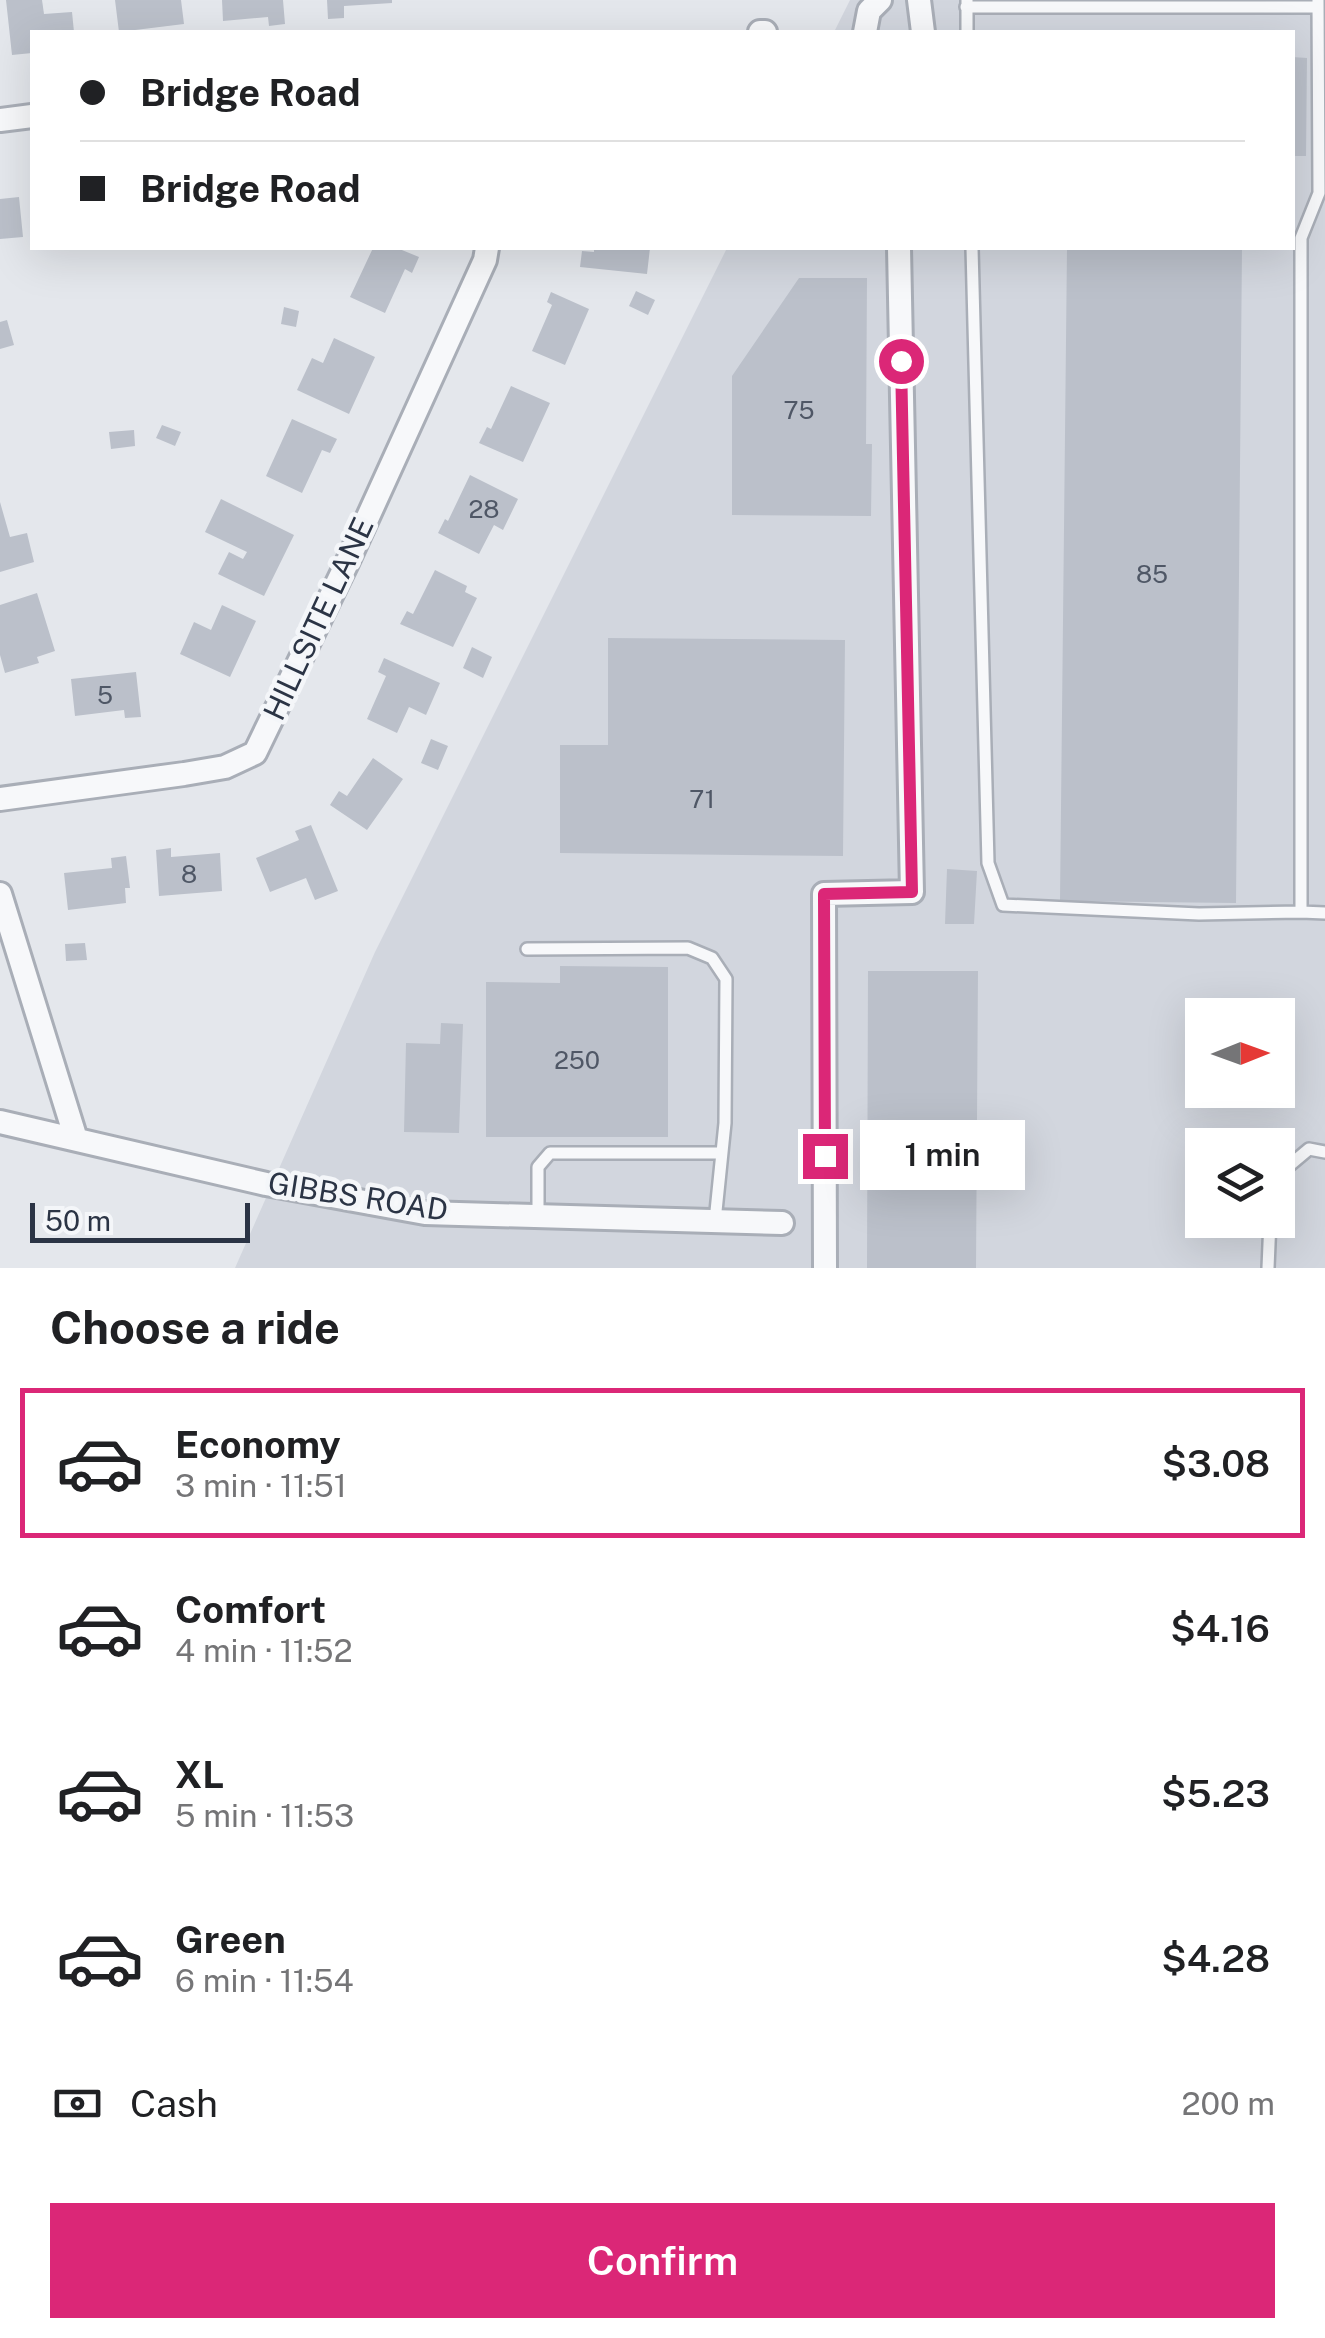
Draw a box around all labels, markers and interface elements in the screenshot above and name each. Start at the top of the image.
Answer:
text: Bridge Road [140,70,361,115]
text: Bridge Road [140,166,361,211]
route start [879,339,924,384]
house number: 75 [783,395,815,425]
house number: 28 [468,494,500,524]
street label: HILLSITE LANE [255,512,381,725]
house number: 85 [1136,559,1168,589]
house number: 5 [97,680,113,710]
house number: 71 [689,784,715,814]
house number: 8 [181,859,197,889]
north arrow [1185,998,1295,1108]
map controls [1185,998,1295,1238]
house number: 250 [554,1045,600,1075]
callout: 1 min [860,1121,1025,1191]
button: layers [1185,1128,1295,1238]
route end [803,1134,848,1179]
text: 1 min [904,1136,981,1173]
street label: GIBBS ROAD [266,1164,451,1228]
scale bar [30,1198,250,1242]
text: 50 m [45,1204,111,1237]
text: Choose a ride [50,1301,340,1354]
icon: car [55,1418,145,1508]
text: Economy [175,1422,341,1467]
text: $3.08 [1162,1441,1270,1486]
text: 3 min · 11:51 [175,1467,347,1504]
icon: car [55,1583,145,1673]
text: Comfort [175,1587,326,1632]
text: $4.16 [1170,1606,1270,1651]
text: 4 min · 11:52 [175,1632,353,1669]
icon: car [55,1748,145,1838]
text: XL [175,1752,224,1797]
text: $5.23 [1161,1771,1270,1816]
text: 5 min · 11:53 [175,1797,354,1834]
icon: car [55,1913,145,2003]
text: Green [175,1917,286,1962]
text: $4.28 [1161,1936,1270,1981]
text: 6 min · 11:54 [175,1962,354,1999]
icon: cash [50,2076,105,2131]
text: Cash [130,2081,218,2126]
text: 200 m [1182,2085,1275,2122]
button: Confirm [50,2203,1275,2318]

